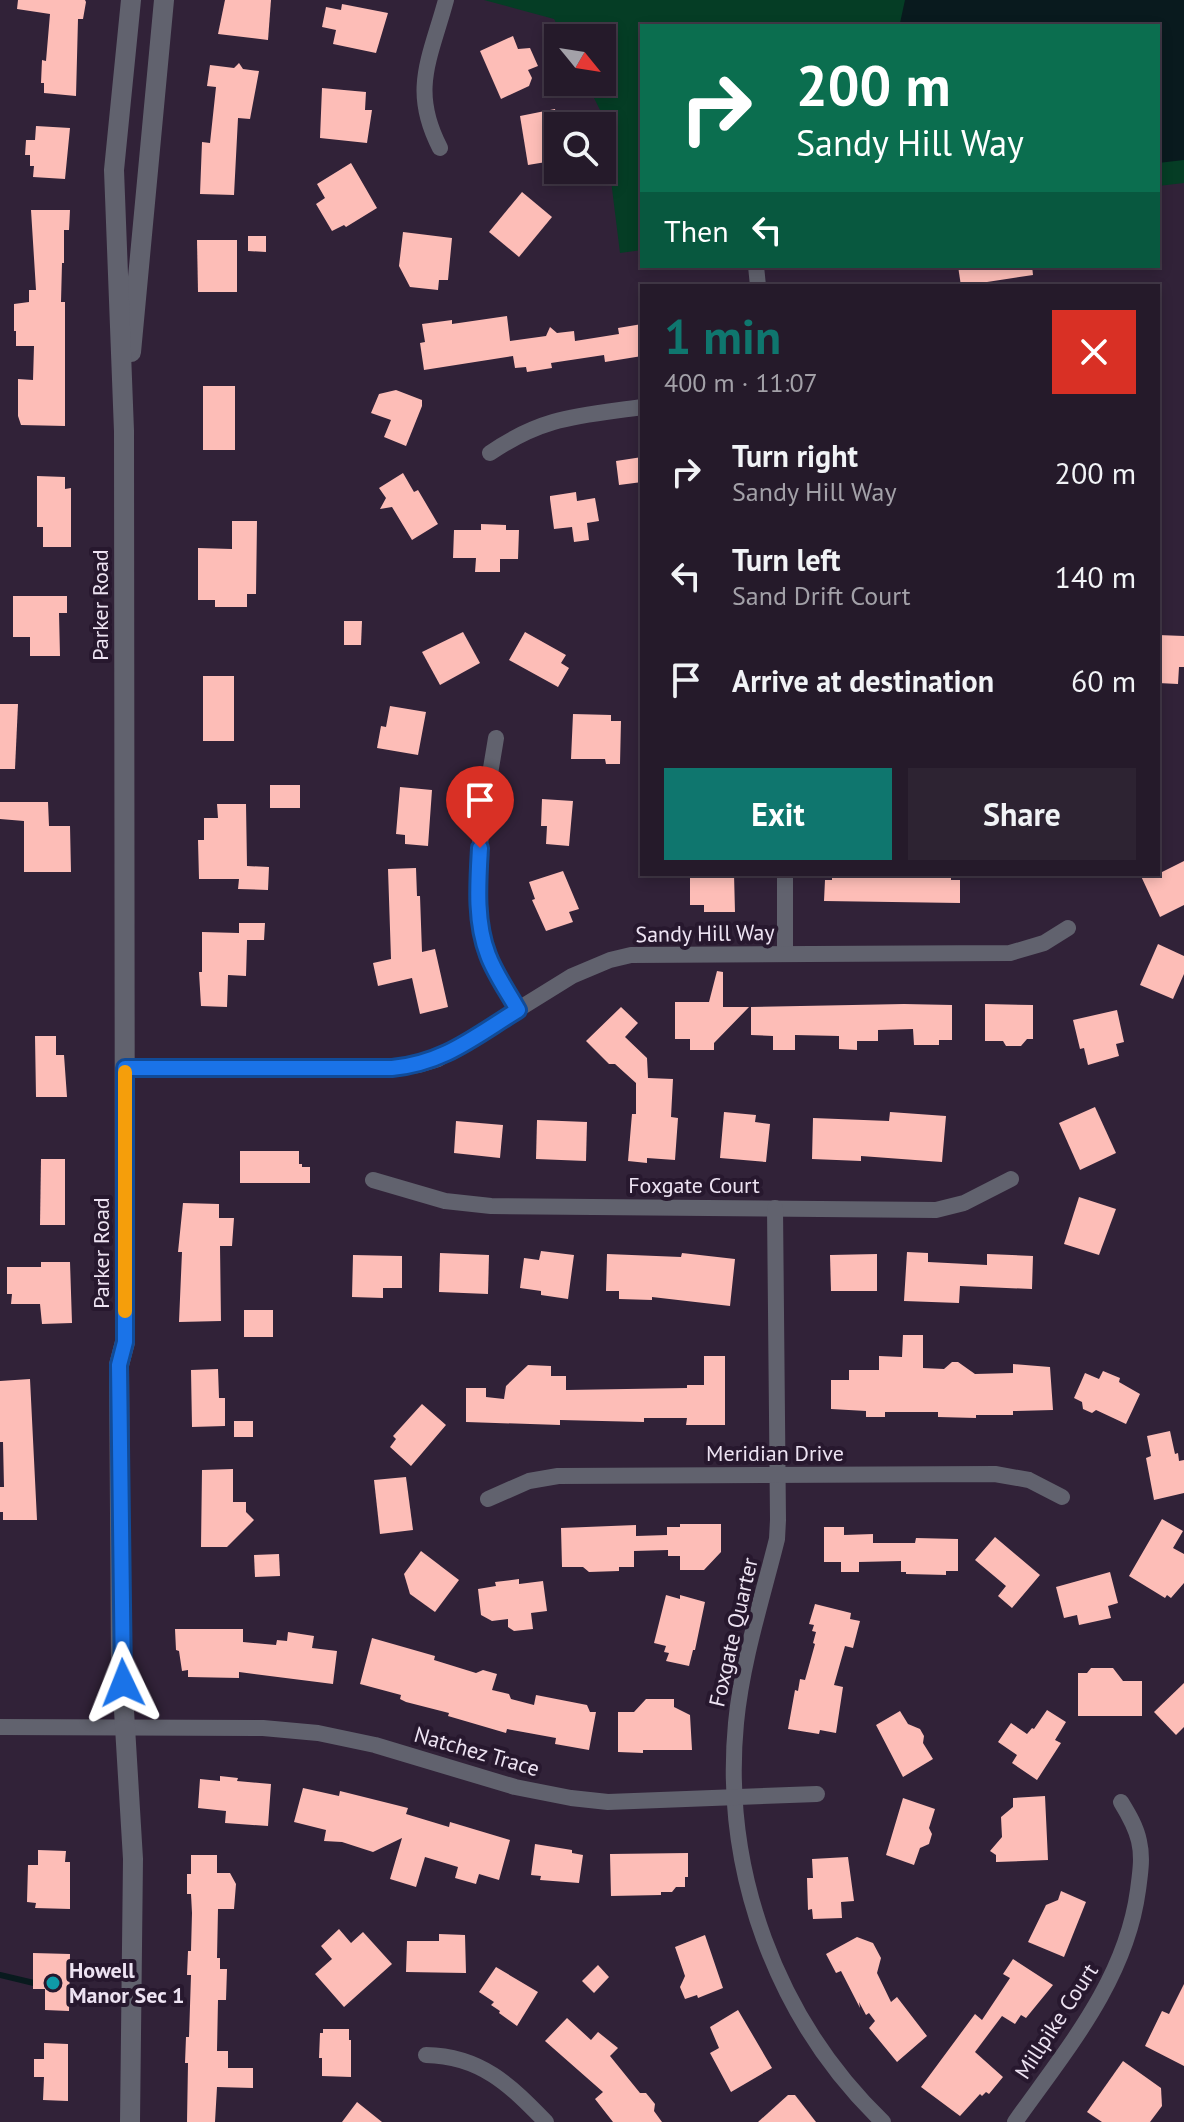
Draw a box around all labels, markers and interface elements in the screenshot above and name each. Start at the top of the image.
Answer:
north arrow [544,24,616,96]
map controls [544,24,616,184]
text: 200 m [796,49,951,121]
icon: right [664,56,768,160]
button: search [544,112,616,184]
text: Sandy Hill Way [796,119,1024,166]
icon: left [745,208,789,252]
text: Then [664,211,729,250]
text: 1 min [664,305,781,367]
button: close [1052,310,1136,394]
text: 400 m · 11:07 [664,366,818,399]
text: Turn right [732,436,858,475]
icon: right [664,450,708,494]
text: 200 m [1055,453,1136,492]
text: Sandy Hill Way [732,475,897,508]
text: Turn left [732,540,840,579]
street label: Parker Road [86,549,114,661]
icon: left [664,554,708,598]
text: 140 m [1055,557,1136,596]
text: Sand Drift Court [732,579,911,612]
icon: arrive [664,658,708,702]
text: Arrive at destination [732,661,994,700]
text: 60 m [1071,661,1136,700]
pin [446,766,514,848]
button: Exit [664,768,892,860]
button: Share [908,768,1136,860]
icon: arrive [458,778,502,822]
street label: Sandy Hill Way [635,918,776,948]
street label: Foxgate Court [628,1171,760,1199]
street label: Parker Road [87,1197,115,1309]
street label: Meridian Drive [706,1439,844,1467]
street label: Foxgate Quarter [702,1554,764,1709]
position arrow [81,1641,165,1725]
street label: Natchez Trace [411,1720,543,1782]
place label: Howell Manor Sec 1 [69,1956,184,2009]
street label: Millpike Court [1008,1957,1104,2084]
marker: Howell Manor Sec 1 [44,1974,62,1992]

